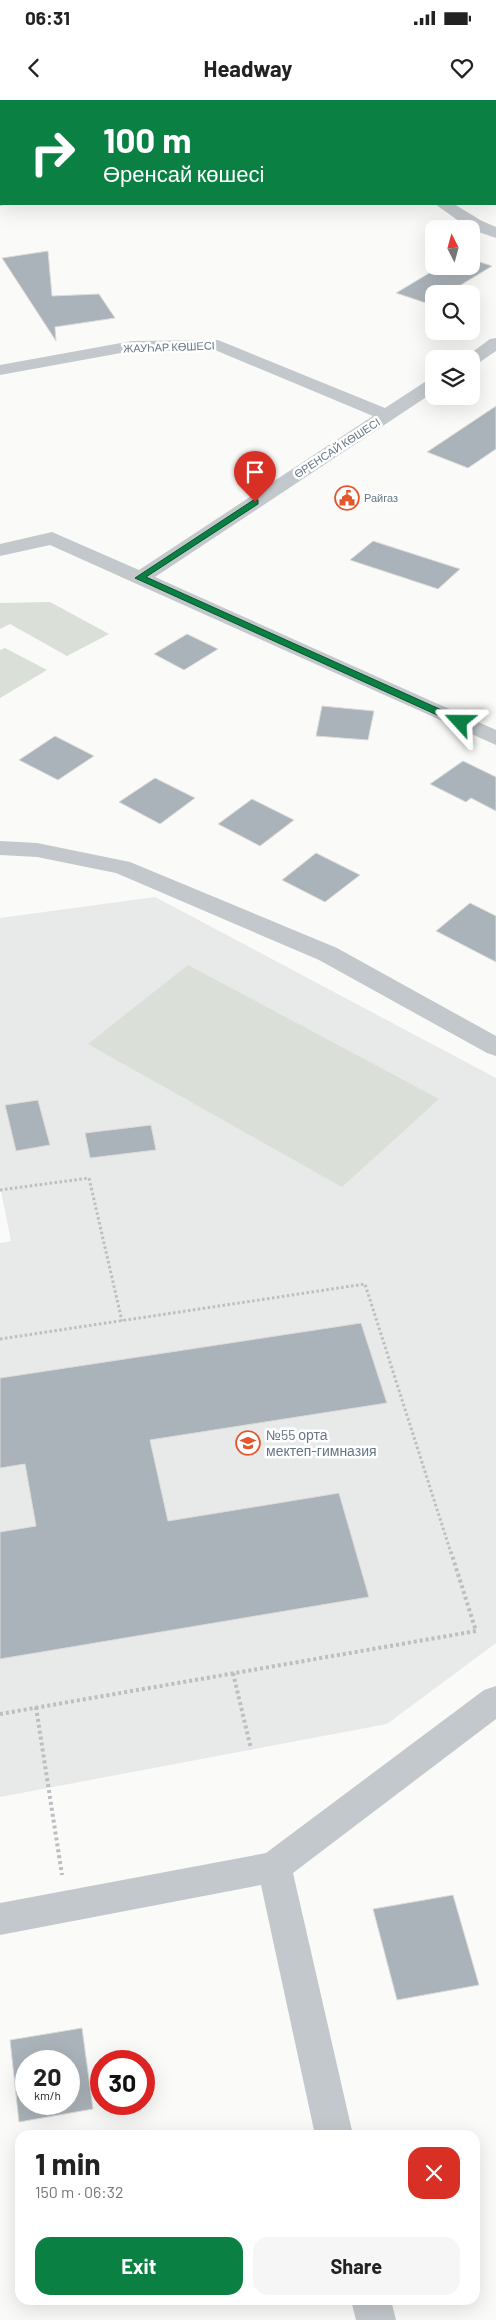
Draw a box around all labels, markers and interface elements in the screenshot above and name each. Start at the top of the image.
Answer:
text: 06:31 [25,6,70,29]
icon: back [20,54,48,82]
icon: heart [448,54,476,82]
text: Headway [204,55,292,81]
text: 100 m [103,118,192,160]
icon: right [20,120,85,185]
text: Өренсай көшесі [103,160,264,186]
north arrow [425,220,480,275]
map controls [425,220,480,405]
button: search [425,285,480,340]
street label: ЖАУҺАР КӨШЕСІ [123,338,215,355]
button: layers [425,350,480,405]
street label: ӨРЕНСАЙ КӨШЕСІ [291,415,382,480]
pin [234,451,276,502]
icon: arrive [241,458,269,486]
public building icon: Райгаз [334,485,360,511]
place label: Райгаз [364,491,398,504]
position arrow [433,695,485,747]
place label: №55 орта мектеп-гимназия [266,1426,377,1459]
school or university icon: №55 орта мектеп-гимназия [235,1430,261,1456]
speed limit sign: 30 [90,2050,155,2115]
text: 20 [33,2061,62,2091]
text: km/h [34,2088,61,2102]
text: 1 min [35,2145,101,2181]
button: close [408,2147,460,2199]
text: 150 m · 06:32 [35,2182,124,2201]
button: Exit [35,2237,243,2295]
button: Share [253,2237,460,2295]

